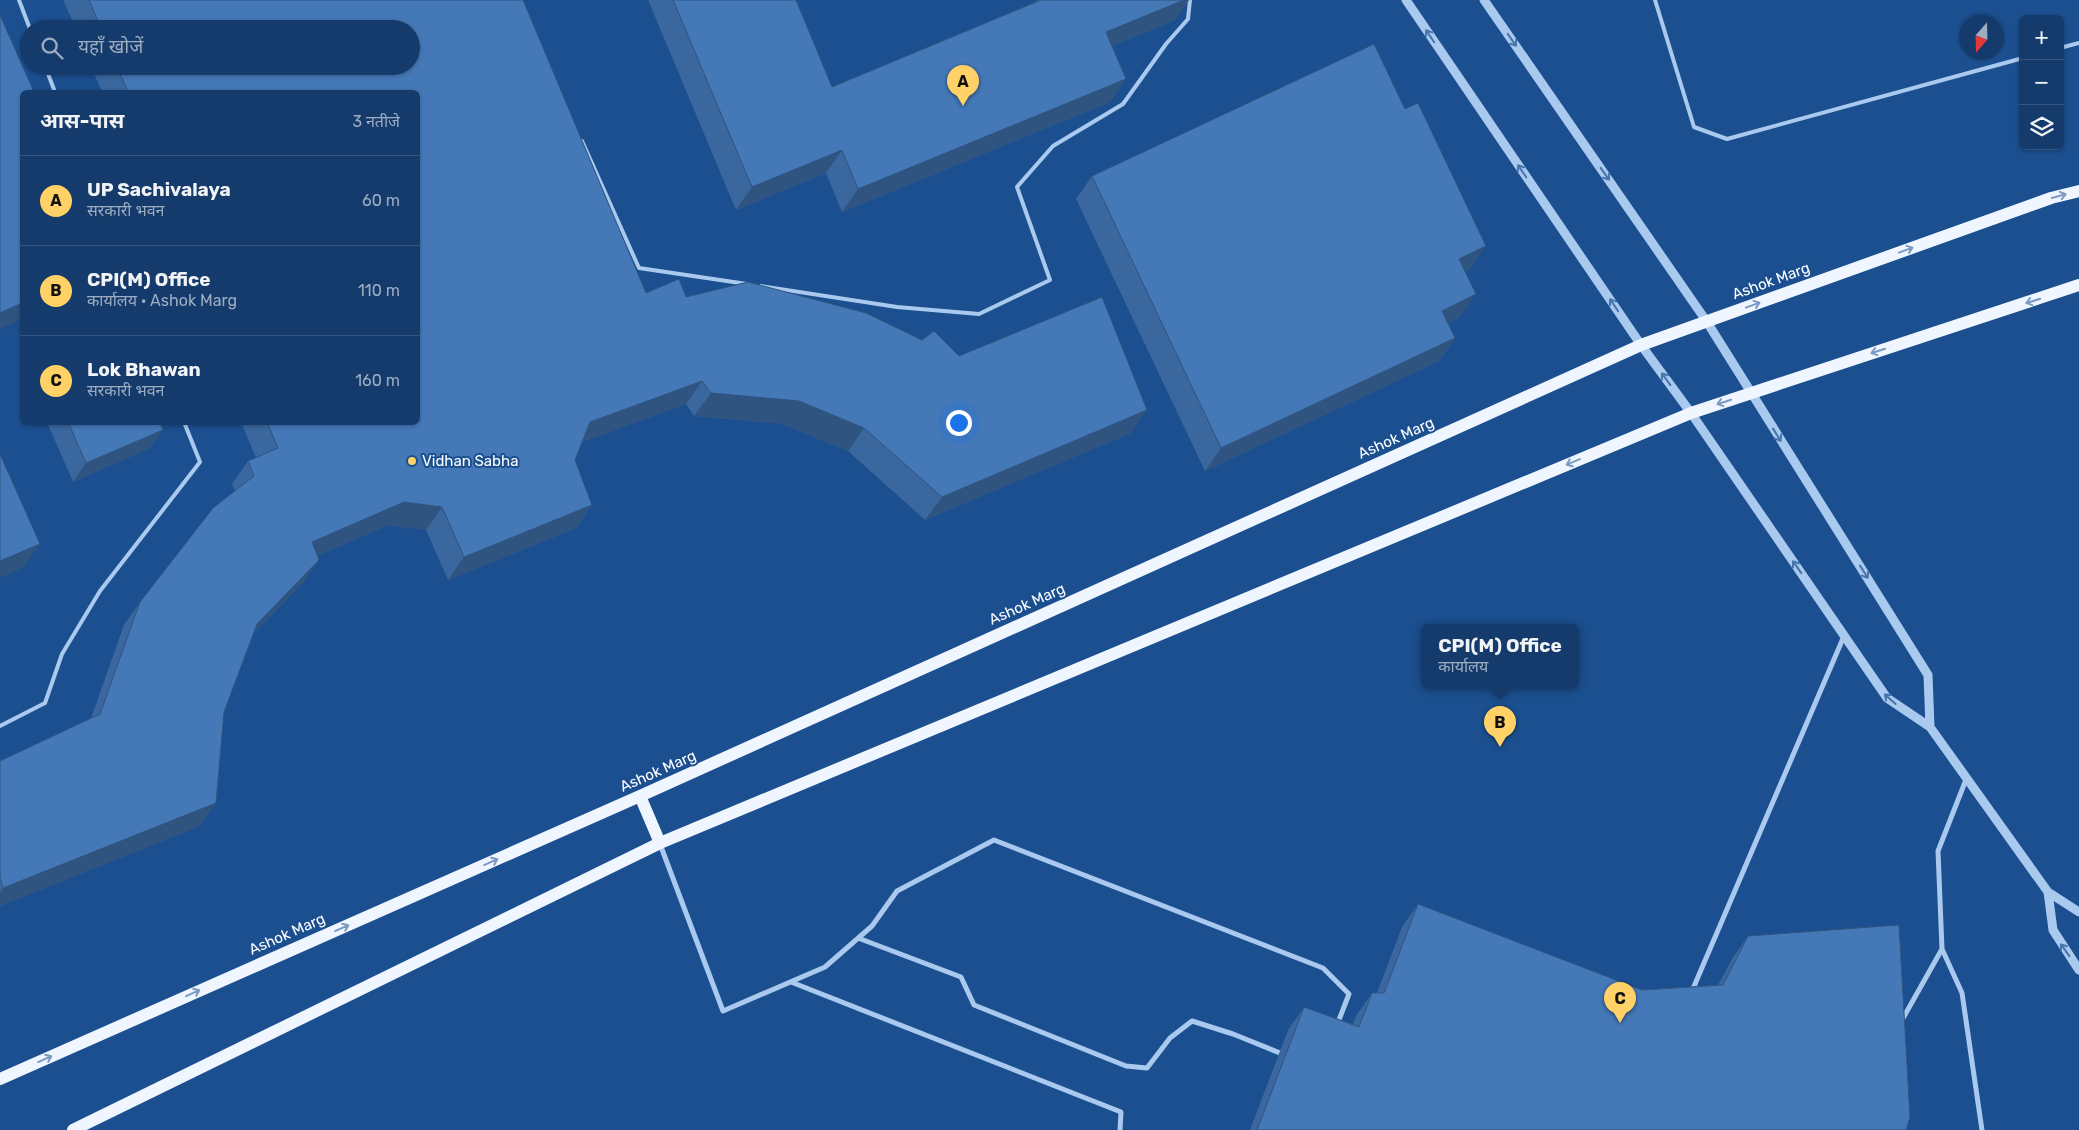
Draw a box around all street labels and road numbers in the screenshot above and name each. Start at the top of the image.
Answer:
street label: Ashok Marg [1730,259,1812,303]
street label: Ashok Marg [1355,413,1437,463]
street label: Ashok Marg [986,579,1068,629]
street label: Ashok Marg [617,746,699,796]
street label: Ashok Marg [246,909,328,959]

